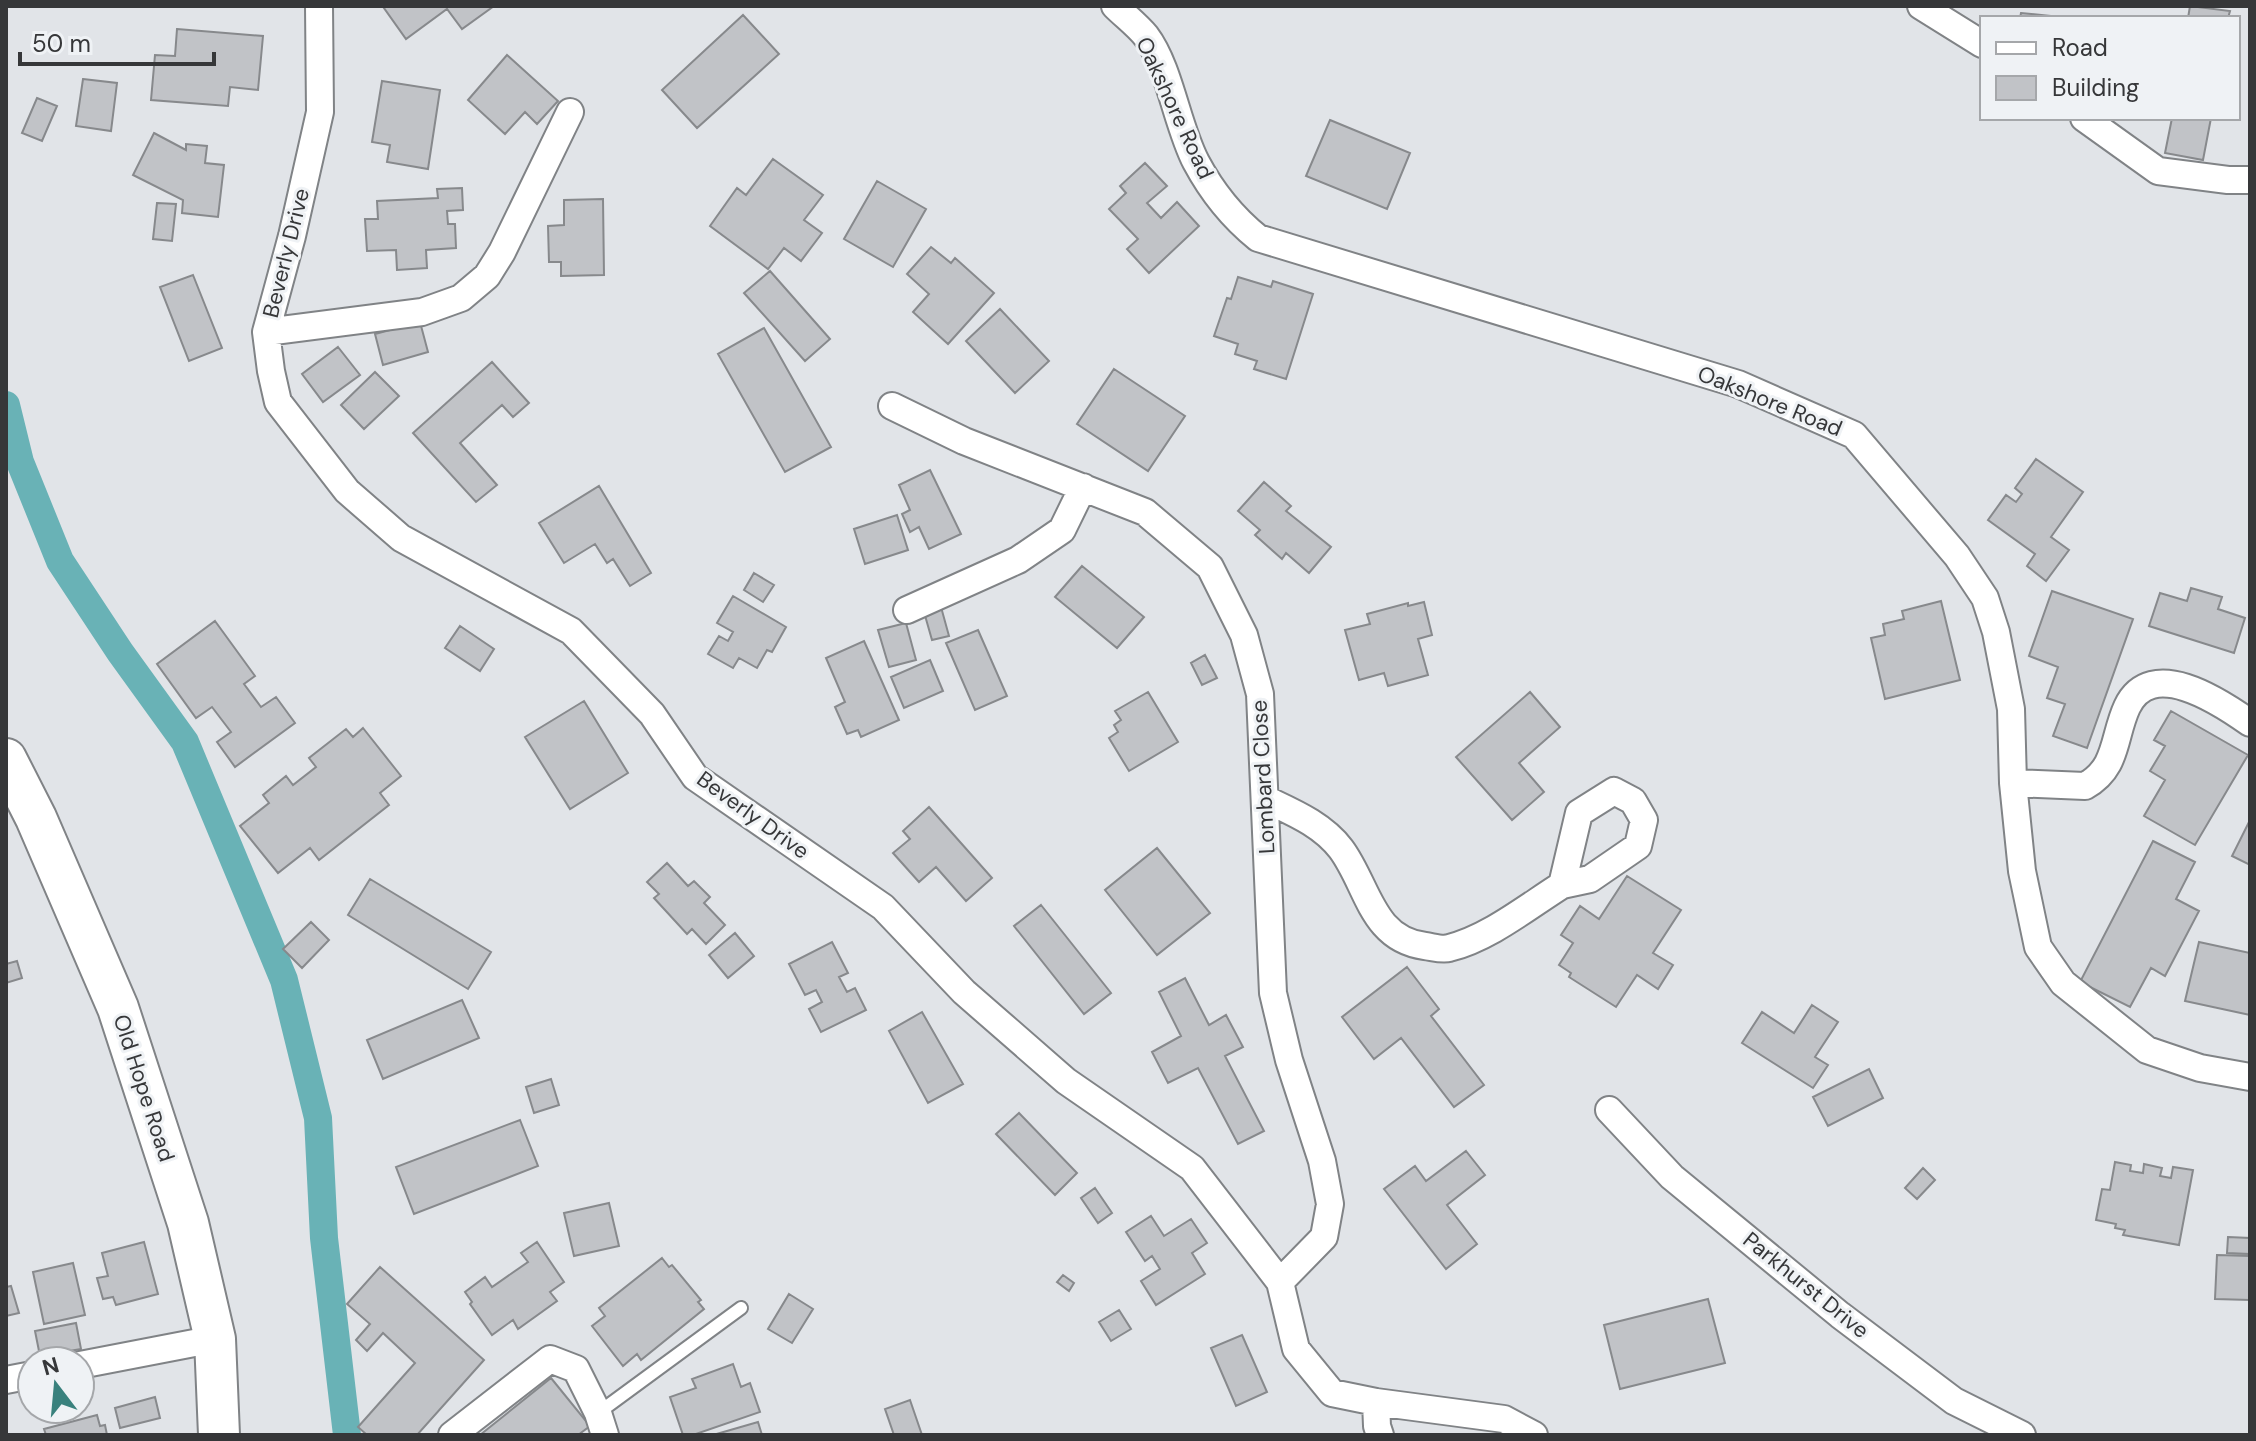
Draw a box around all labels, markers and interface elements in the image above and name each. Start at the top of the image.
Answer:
scale bar [20,16,214,66]
legend [1980,16,2240,120]
text: 50 m [32,28,91,59]
street label: Oakshore Road [1129,32,1221,184]
text: Road [2052,32,2108,63]
text: Building [2052,72,2139,103]
street label: Beverly Drive [256,185,316,321]
street label: Oakshore Road [1693,359,1847,443]
street label: Lombard Close [1244,699,1282,855]
street label: Beverly Drive [691,764,815,866]
street label: Old Hope Road [107,1011,181,1165]
street label: Parkhurst Drive [1737,1225,1875,1345]
north arrow [16,1345,96,1425]
text: N [39,1350,62,1382]

